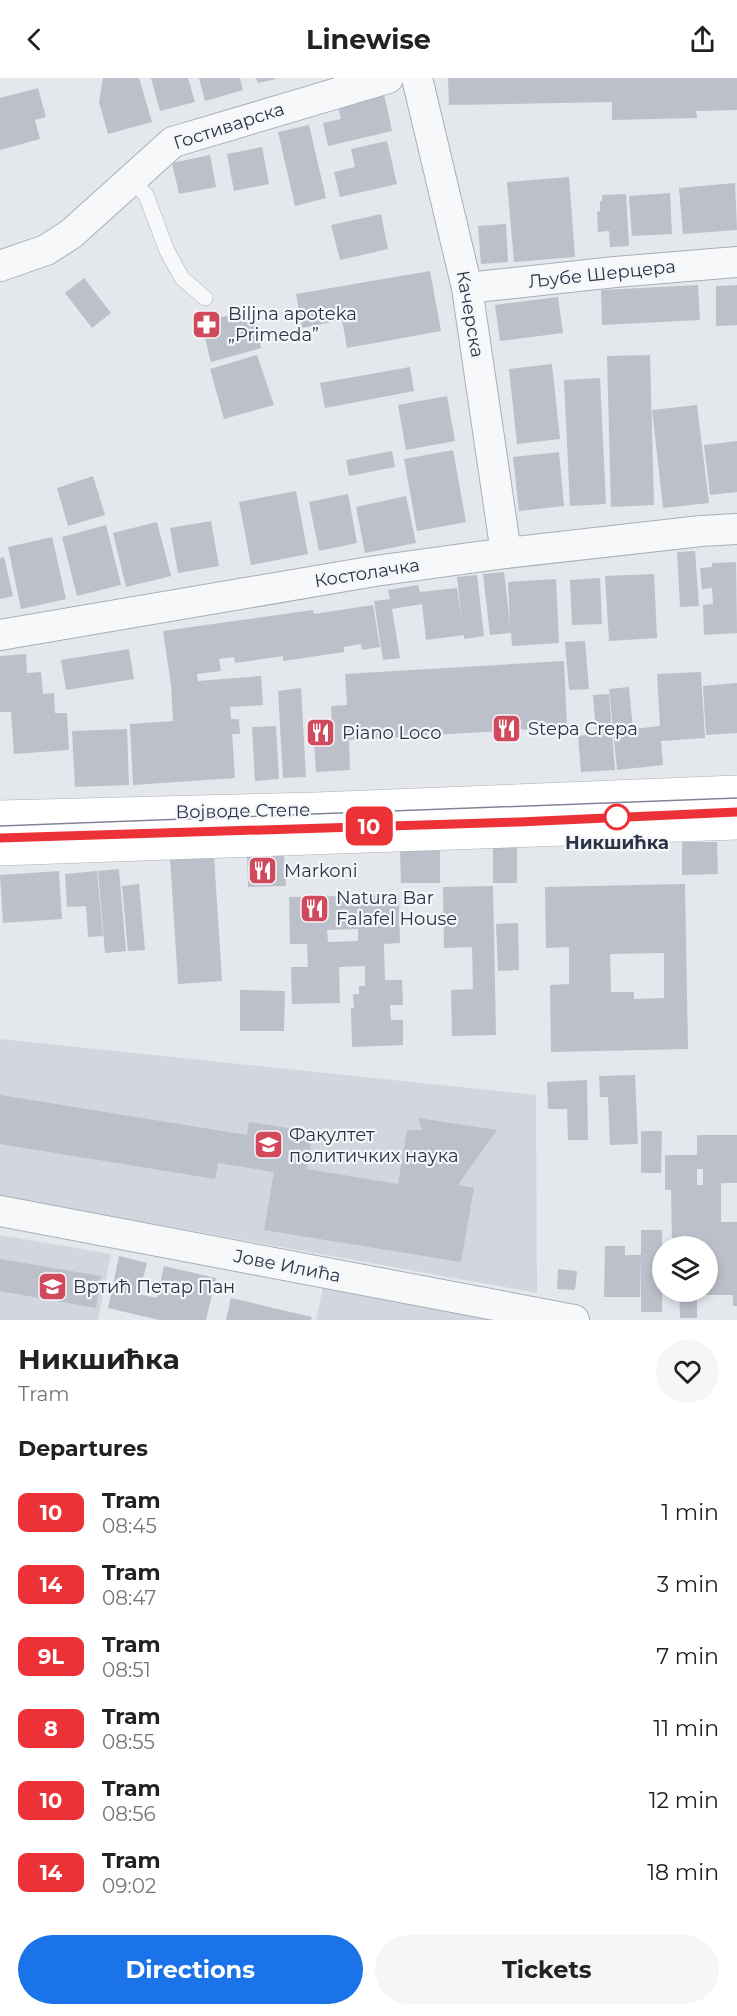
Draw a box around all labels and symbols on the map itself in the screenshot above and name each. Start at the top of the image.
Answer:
street label: Гостиварска [171,98,287,154]
street label: Љубе Шерцера [527,255,677,293]
street label: Качерска [452,269,488,359]
place label: Biljna apoteka „Primeda” [228,303,357,346]
pharmacy icon: Biljna apoteka „Primeda” [191,308,223,340]
street label: Костолачка [313,554,421,592]
restaurant icon: Stepa Crepa [491,713,523,745]
restaurant icon: Piano Loco [305,717,337,749]
place label: Stepa Crepa [528,718,638,740]
place label: Piano Loco [342,722,442,744]
street label: Војводе Степе [175,799,311,823]
marker: Никшићка [604,804,630,830]
line badge: 10 [342,806,396,846]
place label: Никшићка [565,832,669,854]
restaurant icon: Markoni [247,855,279,887]
place label: Markoni [284,860,358,882]
place label: Natura Bar Falafel House [336,887,457,930]
restaurant icon: Natura Bar Falafel House [299,892,331,924]
place label: Факултет политичких наука [289,1124,458,1167]
school or university icon: Факултет политичких наука [252,1129,284,1161]
street label: Јове Илића [231,1245,343,1287]
school or university icon: Вртић Петар Пан [36,1271,68,1303]
place label: Вртић Петар Пан [73,1276,235,1298]

